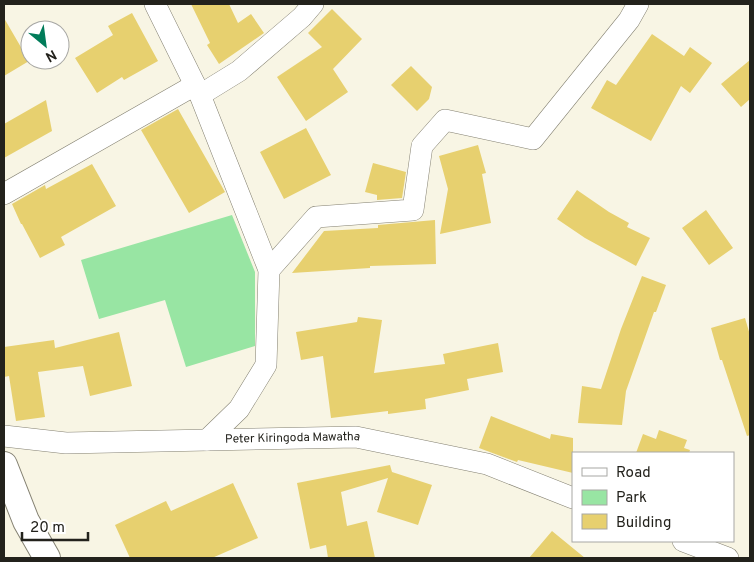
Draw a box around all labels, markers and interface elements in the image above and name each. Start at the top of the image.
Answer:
north arrow [20,20,70,70]
text: N [42,45,59,65]
street label: Peter Kiringoda Mawatha [225,429,362,448]
legend [572,452,734,542]
text: Road [616,464,651,483]
text: Park [616,489,647,508]
scale bar [22,510,89,542]
text: Building [616,514,671,533]
text: 20 m [30,519,65,538]

